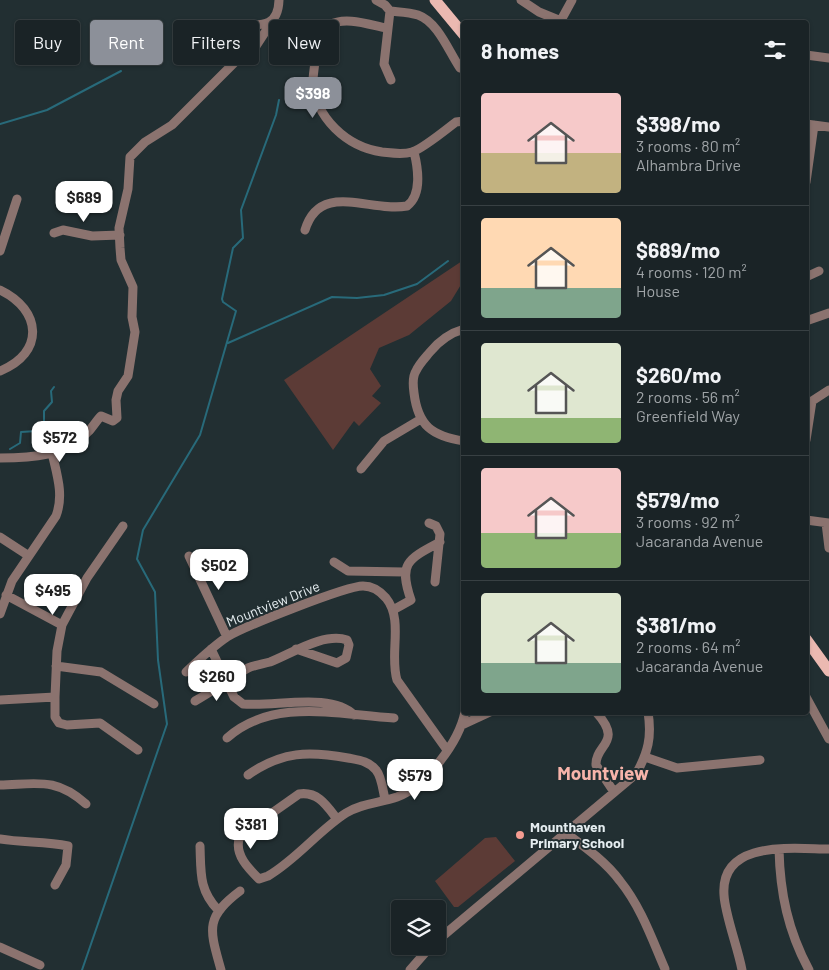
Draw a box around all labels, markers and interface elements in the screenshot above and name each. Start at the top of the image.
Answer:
chip: Buy [15,20,80,65]
chip: Rent [90,20,163,65]
chip: Filters [173,20,259,65]
chip: New [269,20,339,65]
icon: filters [761,36,789,64]
text: 8 homes [481,38,559,63]
pin: $398 [283,76,343,119]
text: $398 [296,83,330,102]
text: $398/mo [636,111,720,136]
icon: home [521,113,581,173]
text: 3 rooms · 80 m² [636,136,740,155]
text: Alhambra Drive [636,155,741,174]
pin: $689 [54,180,114,223]
text: $689 [67,187,101,206]
text: $689/mo [636,237,720,262]
icon: home [521,238,581,298]
text: 4 rooms · 120 m² [636,262,747,281]
text: House [636,281,680,300]
text: $260/mo [636,362,722,387]
icon: home [521,363,581,423]
text: 2 rooms · 56 m² [636,387,740,406]
text: Greenfield Way [636,406,740,425]
pin: $572 [30,420,90,463]
text: $572 [43,427,77,446]
text: $579/mo [636,487,719,512]
icon: home [521,488,581,548]
text: 3 rooms · 92 m² [636,512,740,531]
text: Jacaranda Avenue [636,531,763,550]
pin: $502 [189,548,249,591]
text: $502 [201,555,237,574]
pin: $495 [23,574,83,616]
street label: Mountview Drive [224,577,322,630]
text: $495 [35,580,71,599]
text: $381/mo [636,612,716,637]
icon: home [521,613,581,673]
text: 2 rooms · 64 m² [636,637,740,656]
text: Jacaranda Avenue [636,656,763,675]
pin: $260 [187,660,247,702]
text: $260 [199,666,235,685]
pin: $579 [385,758,445,801]
district label: Mountview [557,761,649,784]
text: $579 [398,765,432,784]
pin: $381 [221,808,281,850]
text: $381 [235,814,267,833]
place label: Mounthaven Primary School [530,818,624,851]
marker: Mounthaven Primary School [514,829,526,841]
map controls [391,900,446,955]
button: layers [391,900,446,955]

